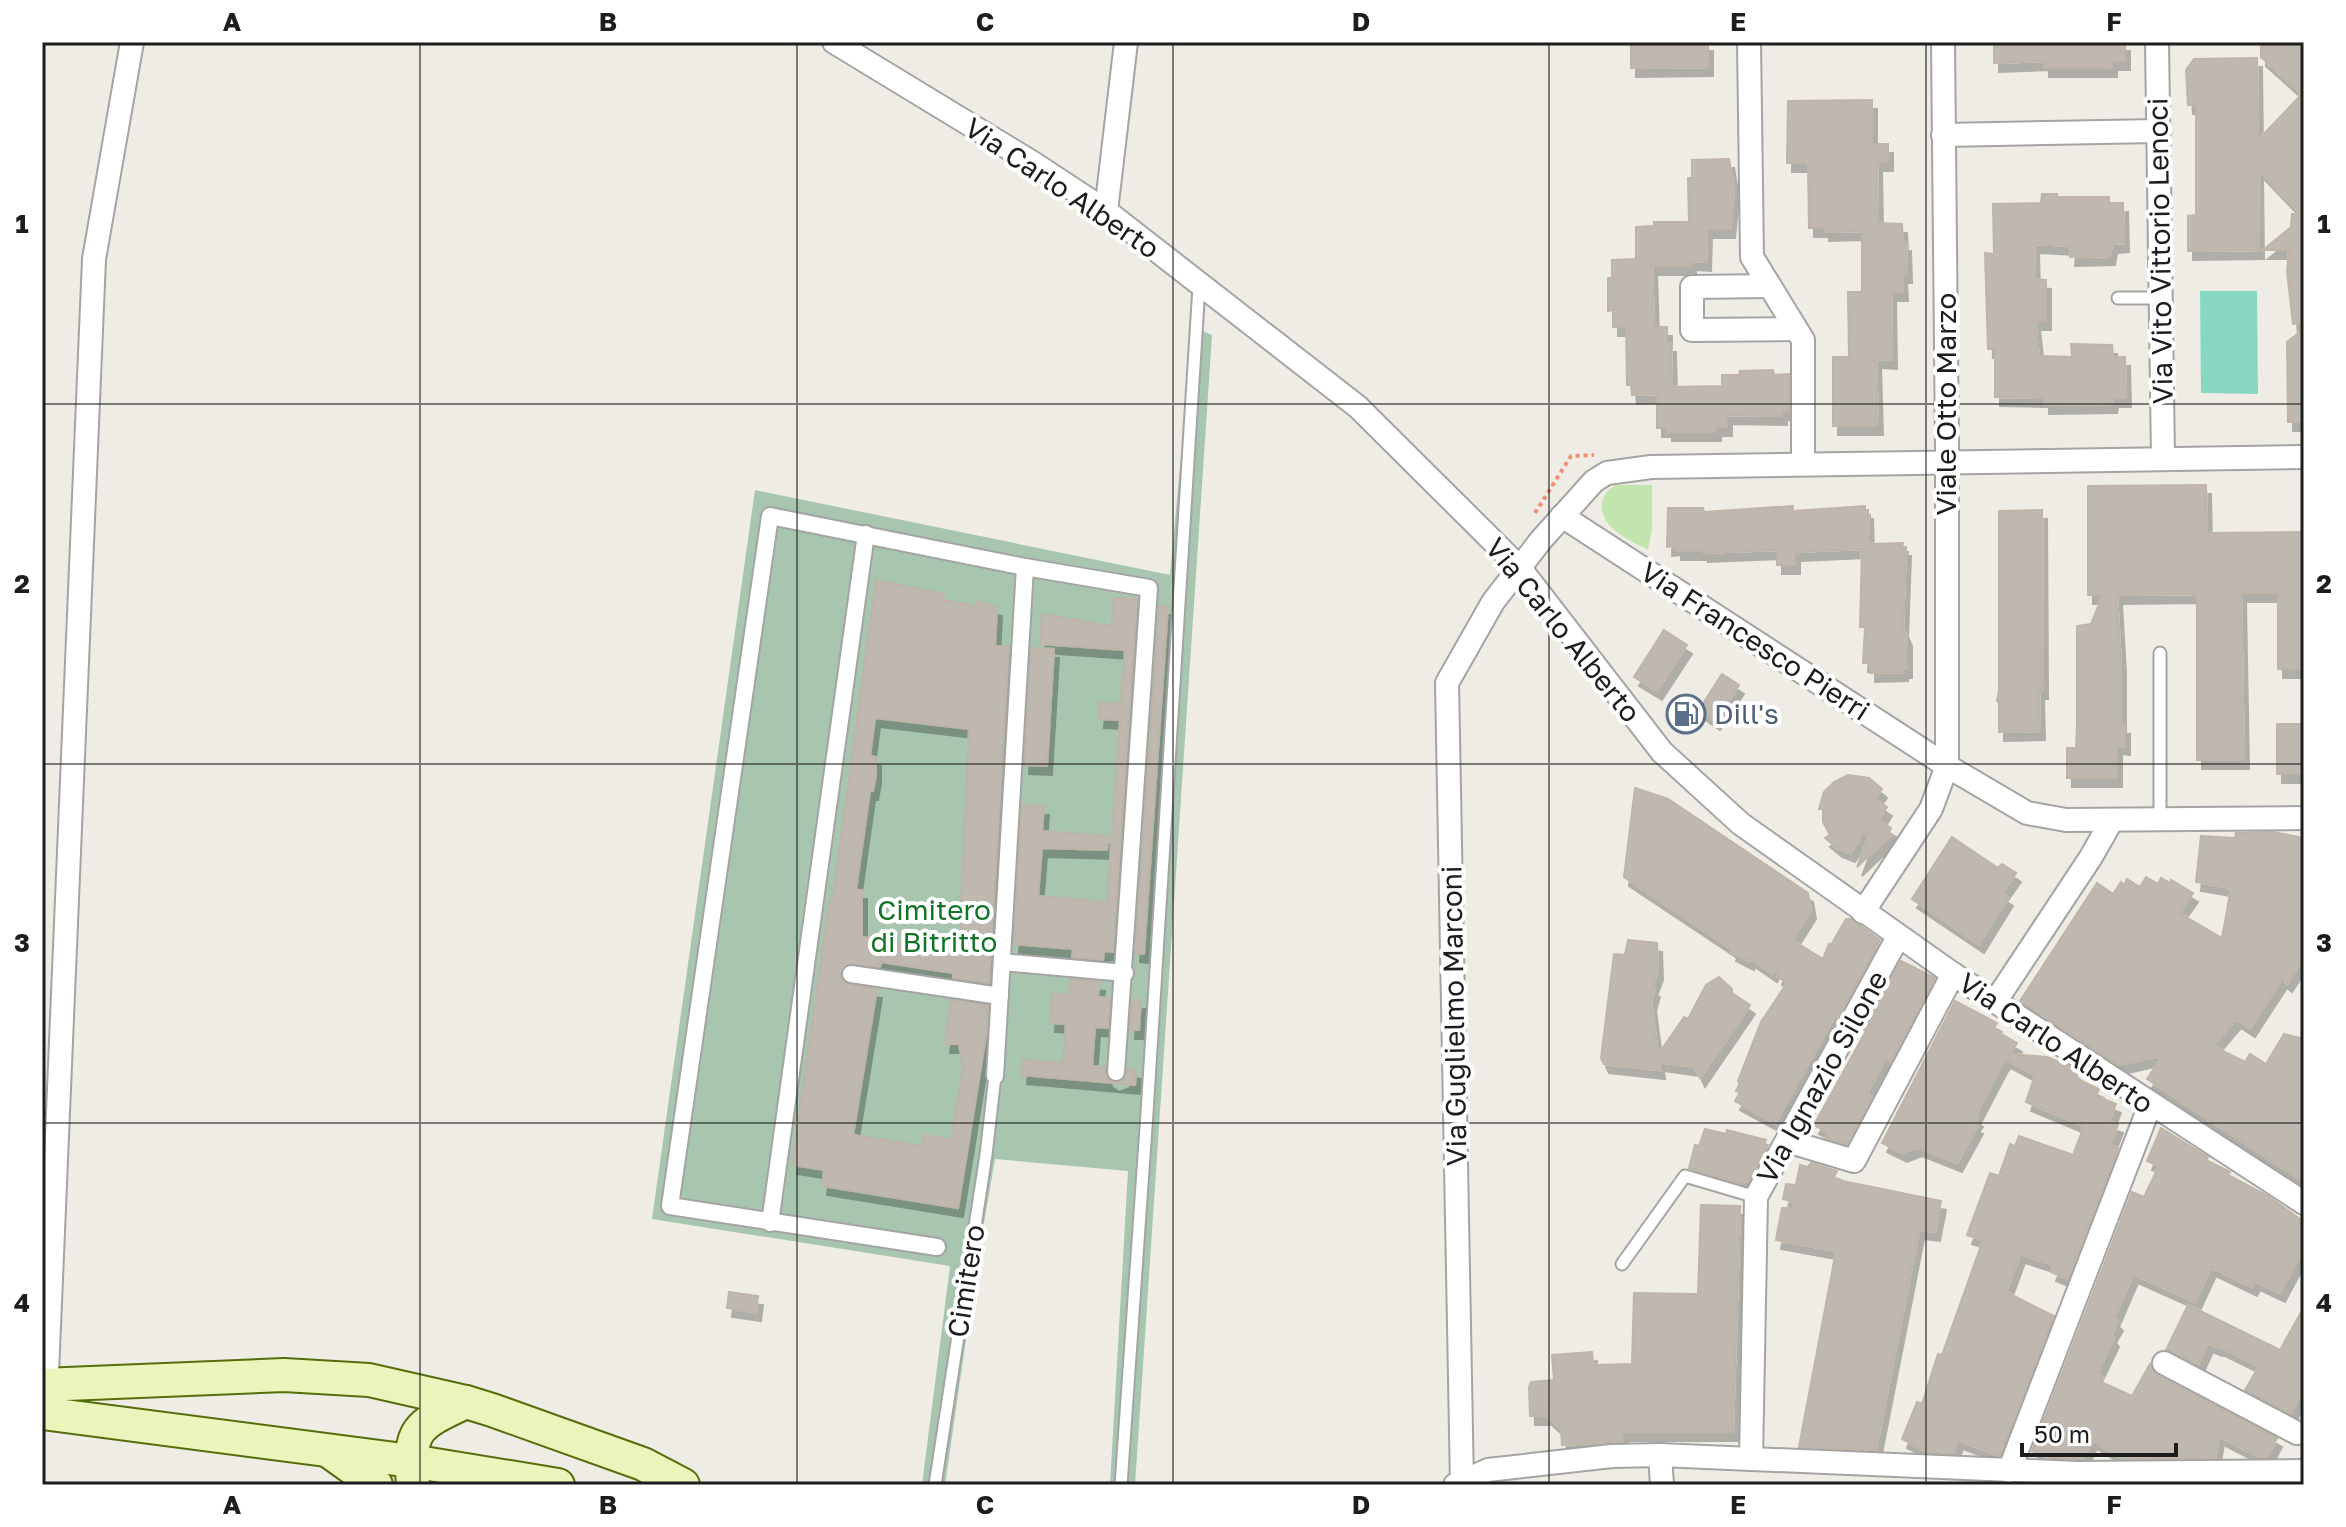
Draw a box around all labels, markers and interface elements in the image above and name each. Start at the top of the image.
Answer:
text: A [223,6,242,37]
text: B [599,6,617,37]
text: C [976,6,994,37]
text: D [1352,6,1370,37]
text: E [1730,6,1746,37]
text: F [2106,6,2122,37]
street label: Via Vito Vittorio Lenoci [2140,98,2179,405]
street label: Via Carlo Alberto [959,110,1166,265]
text: 1 [15,208,29,239]
text: 1 [2317,208,2331,239]
street label: Viale Otto Marzo [1929,293,1962,515]
street label: Via Carlo Alberto [1479,531,1648,728]
street label: Via Francesco Pierri [1635,554,1876,727]
text: 2 [14,568,30,599]
text: 2 [2316,568,2332,599]
fuel station icon: Dill's [1665,693,1707,735]
place label: Dill's [1714,697,1779,730]
street label: Via Guglielmo Marconi [1434,865,1473,1167]
park label: Cimitero di Bitritto [871,893,997,958]
text: 3 [14,927,30,958]
text: 3 [2316,927,2332,958]
street label: Via Ignazio Silone [1749,965,1894,1189]
street label: Via Carlo Alberto [1953,965,2160,1120]
street label: Cimitero [940,1222,991,1340]
text: 4 [14,1287,30,1318]
text: 4 [2316,1287,2332,1318]
scale bar [2022,1407,2176,1457]
text: 50 m [2034,1419,2090,1448]
text: A [223,1489,242,1520]
text: B [599,1489,617,1520]
text: C [976,1489,994,1520]
text: D [1352,1489,1370,1520]
text: E [1730,1489,1746,1520]
text: F [2106,1489,2122,1520]

